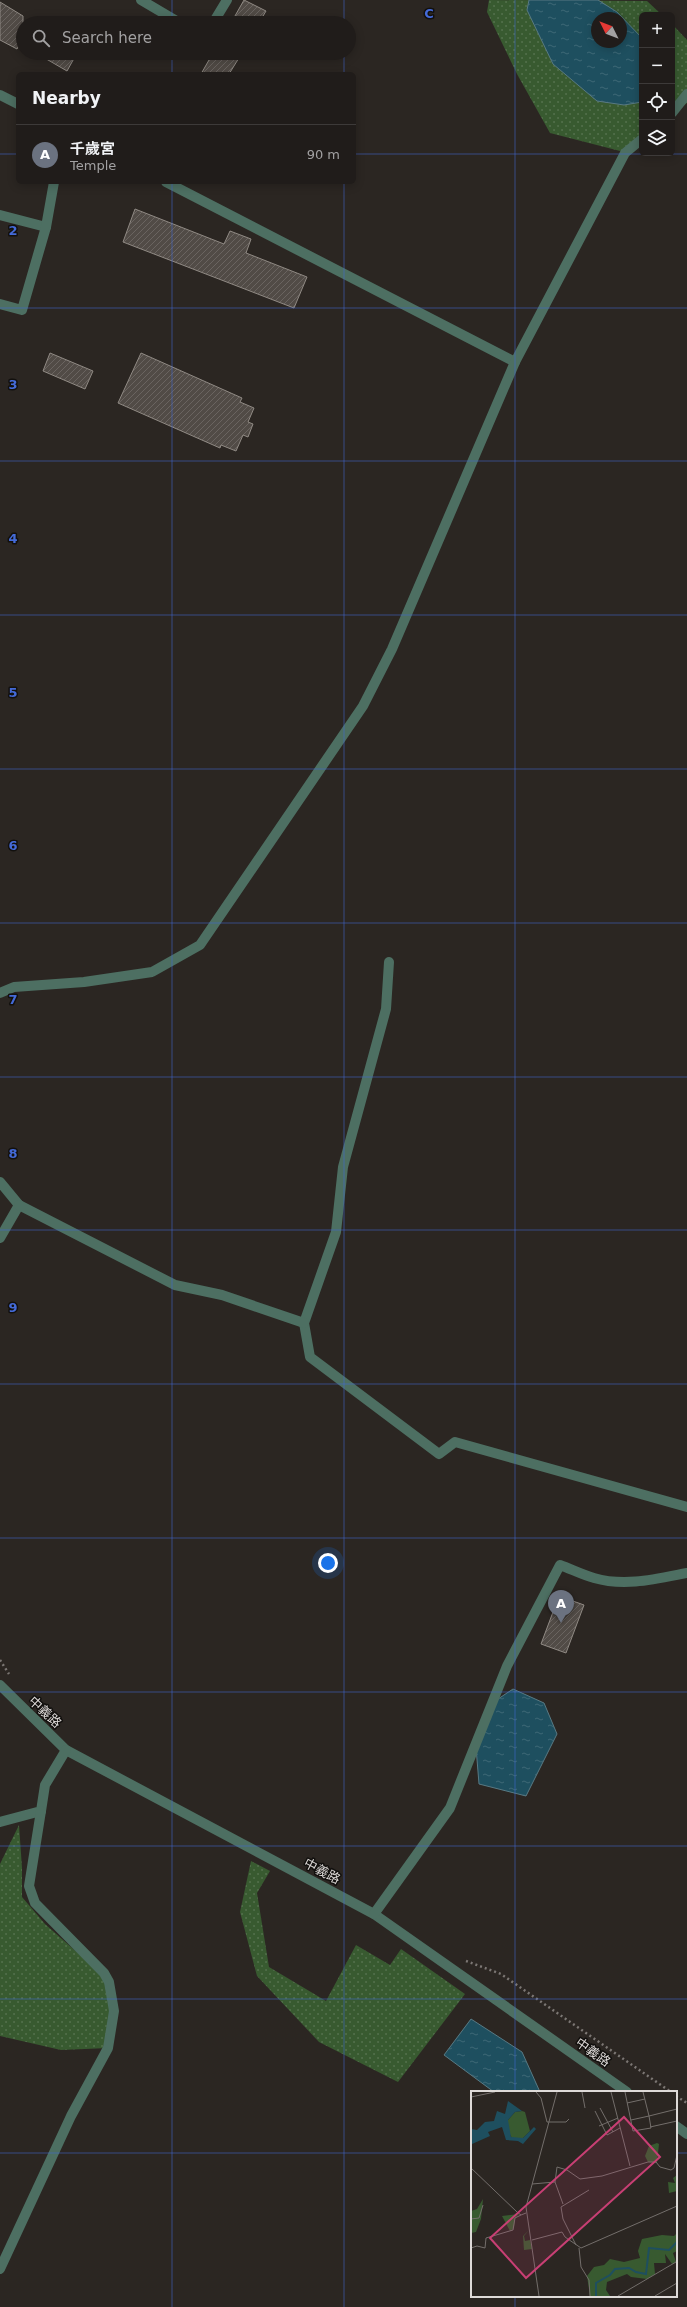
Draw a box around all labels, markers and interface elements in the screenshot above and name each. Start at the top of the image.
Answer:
text: C [424,6,434,21]
north arrow [591,12,627,48]
map controls [639,12,675,156]
button: + [639,12,675,48]
search box [16,16,356,60]
icon: search [30,27,52,49]
text: Search here [62,29,152,47]
button: − [639,48,675,84]
button: locate [639,84,675,120]
text: Nearby [32,88,101,108]
button: layers [639,120,675,156]
text: 千歲宮 [70,140,115,158]
text: A [40,147,50,162]
text: 90 m [307,147,340,162]
text: Temple [70,158,116,173]
text: 2 [8,223,18,238]
text: 3 [8,377,18,392]
text: 4 [8,531,18,546]
text: 5 [8,685,18,700]
text: 6 [8,838,18,853]
text: 7 [8,992,18,1007]
text: 8 [8,1146,18,1161]
text: 9 [8,1300,18,1315]
your location [318,1553,338,1573]
pin: A [548,1590,574,1623]
street label: 中義路 [26,1693,64,1731]
street label: 中義路 [301,1855,343,1887]
street label: 中義路 [573,2035,613,2069]
inset map [471,2091,677,2297]

